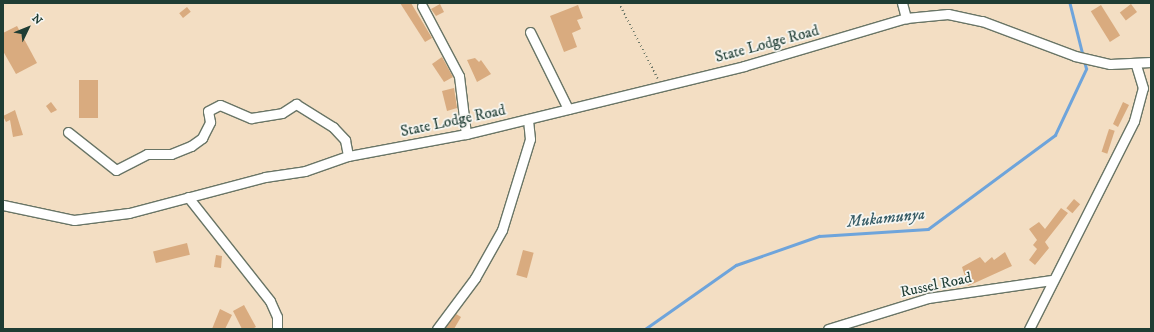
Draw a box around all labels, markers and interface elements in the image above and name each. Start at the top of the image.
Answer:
north arrow [8,8,48,48]
text: N [29,12,45,28]
street label: State Lodge Road [713,22,821,66]
street label: State Lodge Road [399,101,507,141]
water label: Mukamunya [846,204,926,232]
street label: Russel Road [899,269,973,301]

